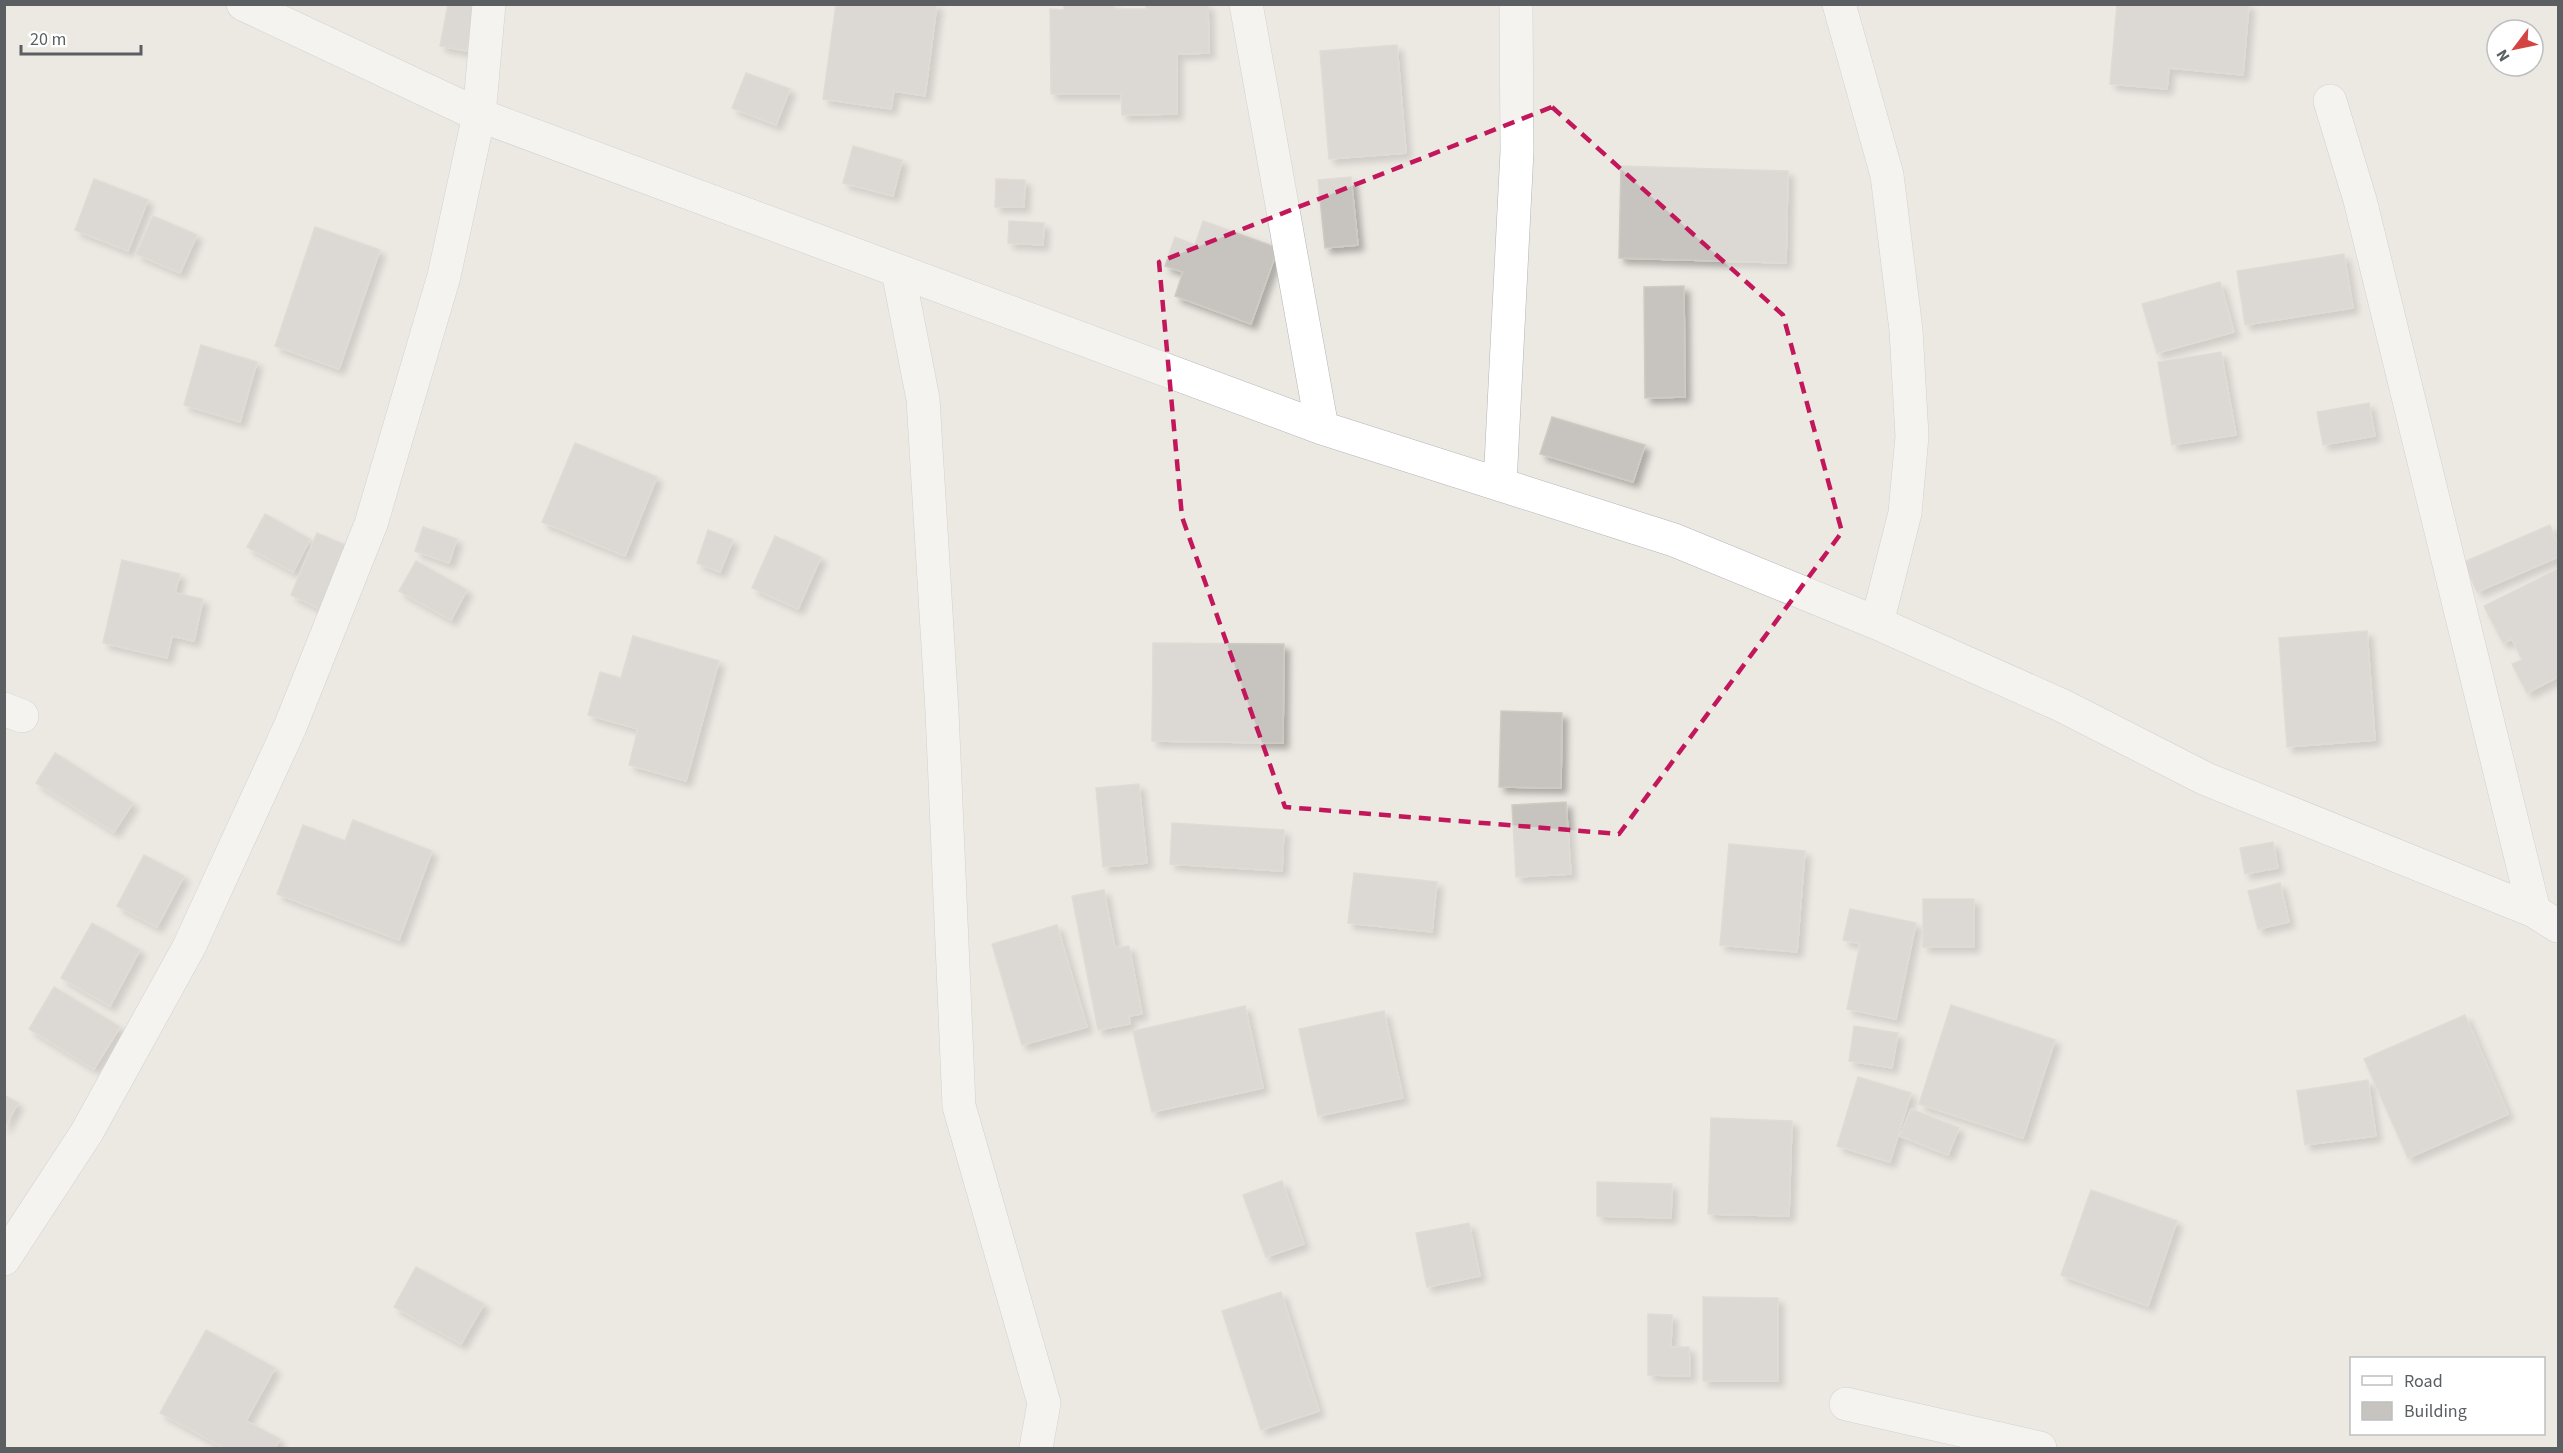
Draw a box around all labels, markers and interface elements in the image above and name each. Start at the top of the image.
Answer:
scale bar [21,18,141,56]
north arrow [2485,18,2545,78]
text: 20 m [30,27,66,52]
text: N [2491,45,2515,66]
legend [2350,1357,2545,1435]
text: Road [2404,1369,2443,1394]
text: Building [2404,1399,2467,1424]

